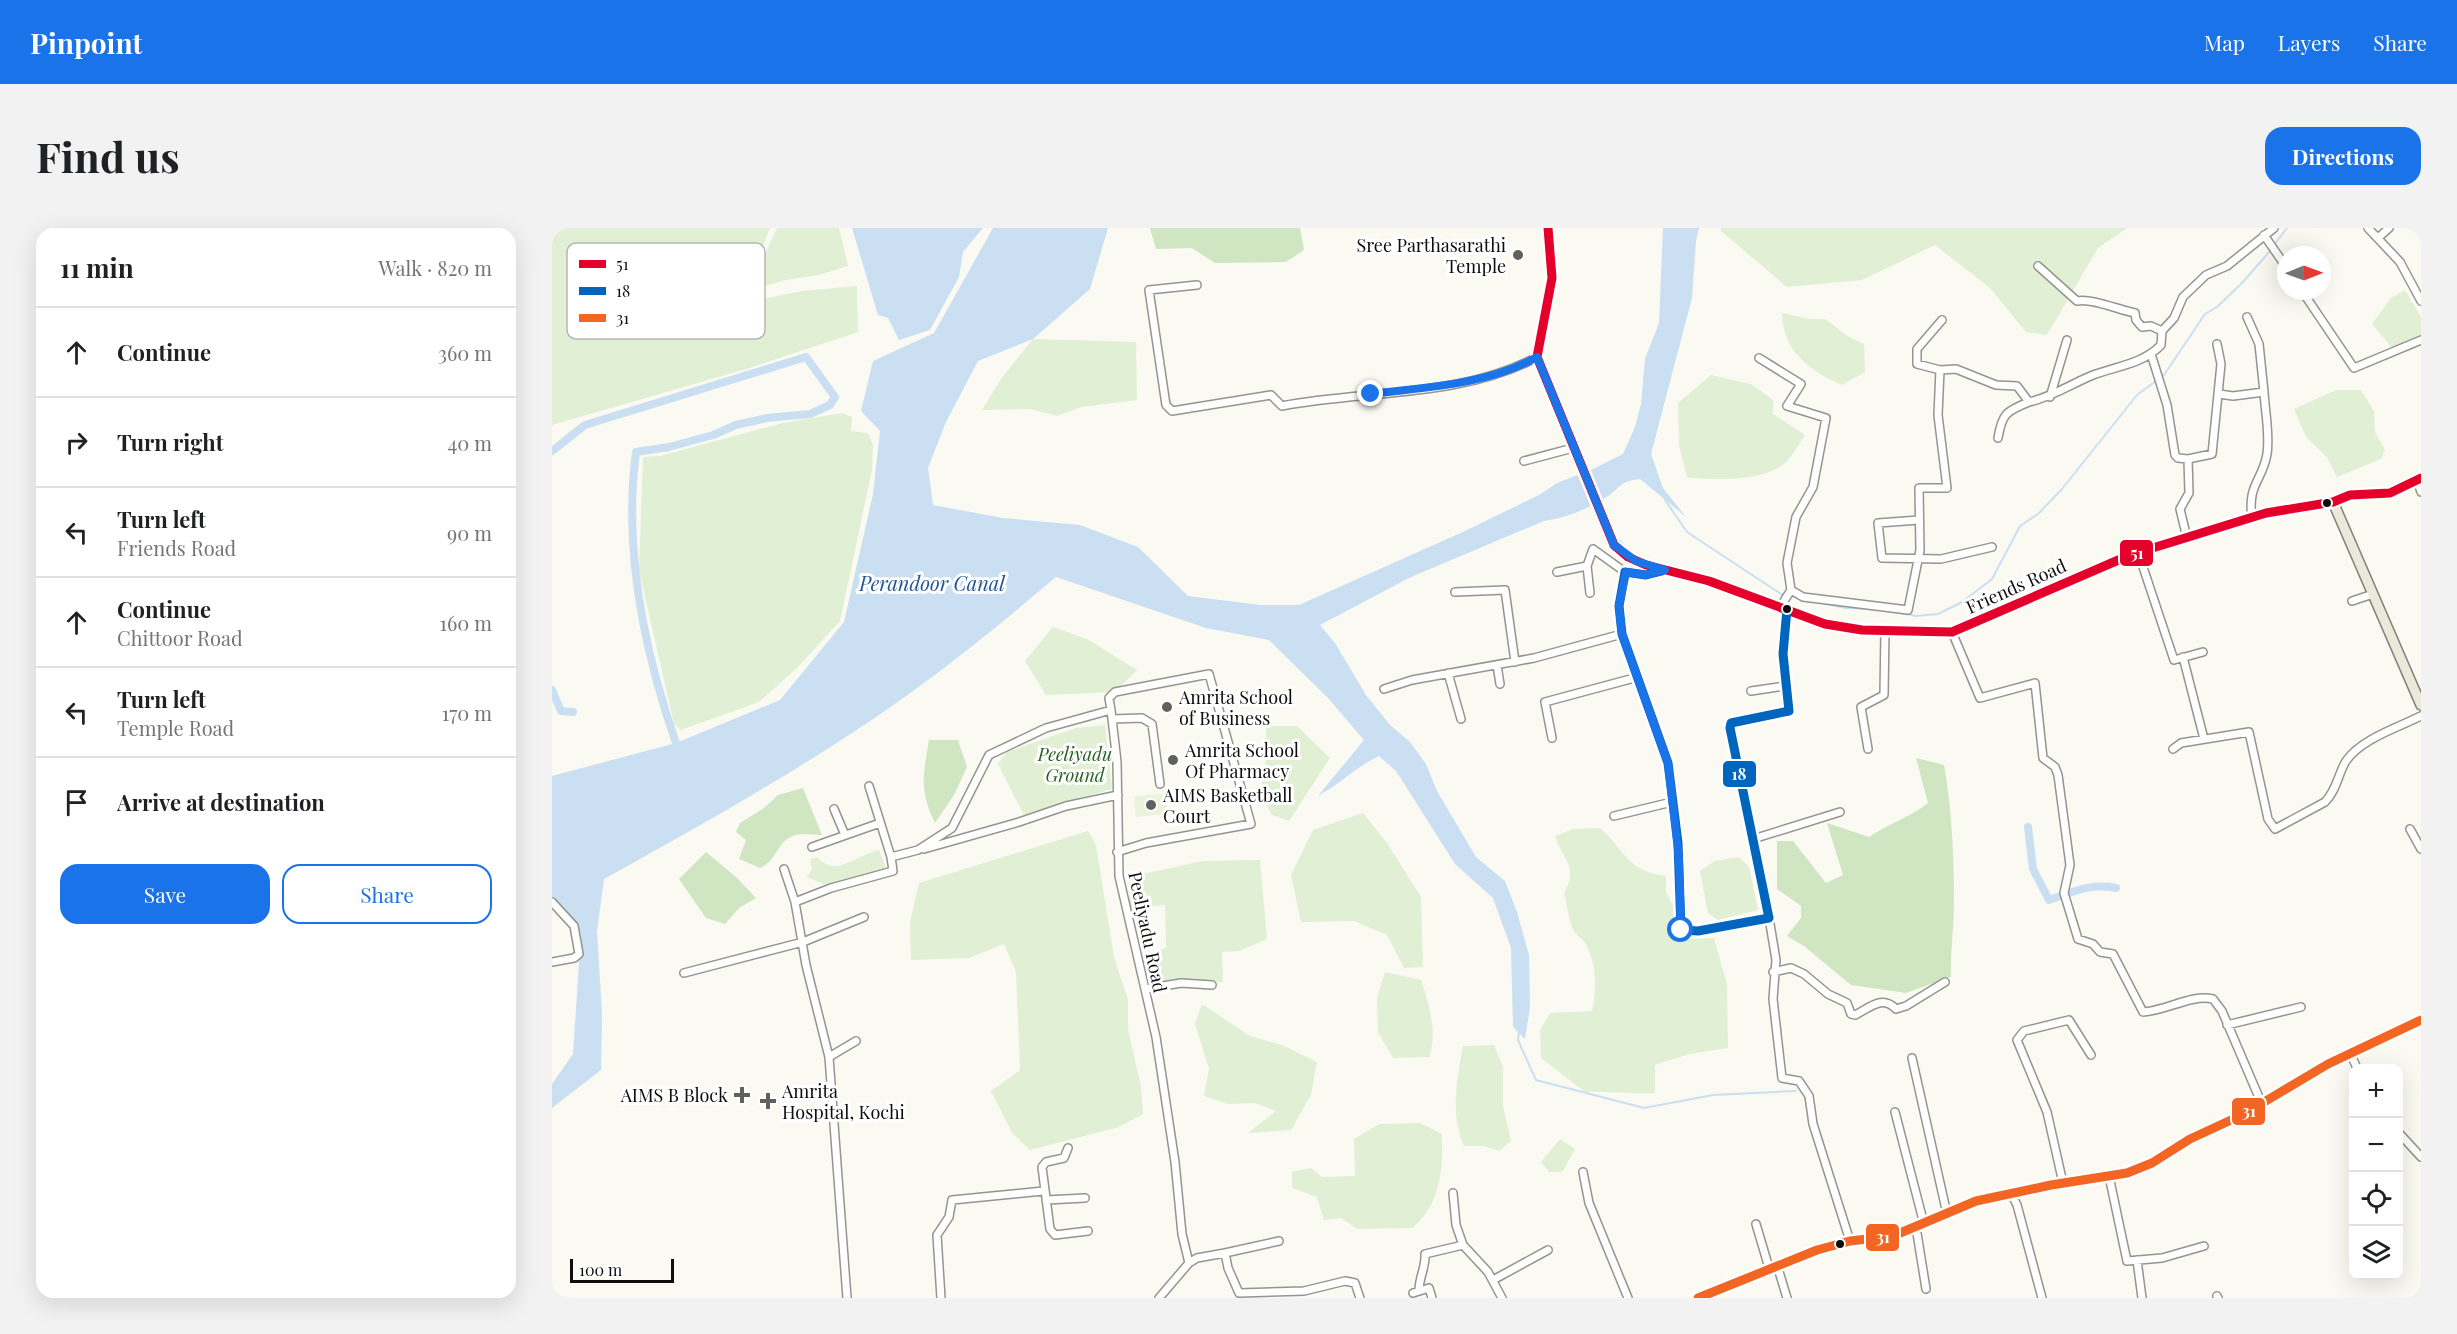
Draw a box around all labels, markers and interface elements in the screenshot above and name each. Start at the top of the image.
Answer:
text: Pinpoint [30,24,142,61]
text: Map [2204,28,2245,56]
text: Layers [2278,28,2340,56]
text: Share [2373,28,2427,56]
button: Directions [2265,127,2421,185]
text: Find us [36,128,180,184]
place label: Sree Parthasarathi Temple [1356,233,1506,278]
legend [567,243,765,339]
north arrow [2277,246,2331,300]
marker: Sree Parthasarathi Temple [1511,248,1525,262]
text: 11 min [60,250,134,285]
text: 51 [616,253,629,274]
text: Walk · 820 m [379,254,492,281]
text: 18 [616,280,630,301]
text: 31 [616,307,629,328]
icon: ahead [60,336,93,369]
text: Continue [117,337,211,367]
text: 360 m [438,339,492,366]
route end [1357,380,1383,406]
icon: right [60,426,93,459]
text: Turn right [117,427,223,457]
text: 40 m [447,429,492,456]
unlabelled marker [2321,497,2333,509]
text: Turn left [117,504,206,534]
icon: left [60,516,93,549]
text: 90 m [447,519,492,546]
text: Friends Road [117,534,236,561]
line badge: 51 [2119,539,2154,567]
text: 51 [2130,542,2144,563]
street label: Friends Road [1962,553,2070,619]
water label: Perandoor Canal [858,569,1006,596]
text: Continue [117,594,211,624]
unlabelled marker [1781,603,1793,615]
icon: ahead [60,606,93,639]
text: 160 m [440,609,492,636]
text: Chittoor Road [117,624,243,651]
text: Turn left [117,684,206,714]
place label: Amrita School of Business [1178,685,1293,730]
icon: left [60,696,93,729]
text: 170 m [442,699,492,726]
marker: Amrita School of Business [1160,700,1174,714]
text: Temple Road [117,714,234,741]
place label: Amrita School Of Pharmacy [1184,738,1299,783]
park label: Peeliyadu Ground [1037,742,1112,787]
marker: Amrita School Of Pharmacy [1166,753,1180,767]
line badge: 18 [1722,760,1757,788]
text: 18 [1731,763,1747,784]
place label: AIMS Basketball Court [1162,783,1292,828]
icon: arrive [60,786,93,819]
text: Arrive at destination [117,787,325,817]
marker: AIMS Basketball Court [1144,798,1158,812]
button: Save [60,864,270,924]
button: Share [282,864,492,924]
street label: Peeliyadu Road [1123,869,1173,995]
route start [1667,916,1693,942]
map controls [2349,1064,2403,1280]
button: + [2349,1064,2403,1118]
place label: Amrita Hospital, Kochi [781,1079,905,1124]
place label: AIMS B Block [620,1083,728,1107]
marker: AIMS B Block [733,1086,751,1104]
marker: Amrita Hospital, Kochi [759,1092,777,1110]
line badge: 31 [2231,1097,2266,1126]
text: 31 [2242,1100,2256,1121]
button: − [2349,1118,2403,1172]
button: locate [2349,1172,2403,1226]
line badge: 31 [1865,1223,1900,1252]
text: 31 [1876,1226,1890,1247]
button: layers [2349,1226,2403,1280]
unlabelled marker [1834,1238,1846,1250]
scale bar [570,1256,674,1284]
text: 100 m [579,1259,622,1280]

